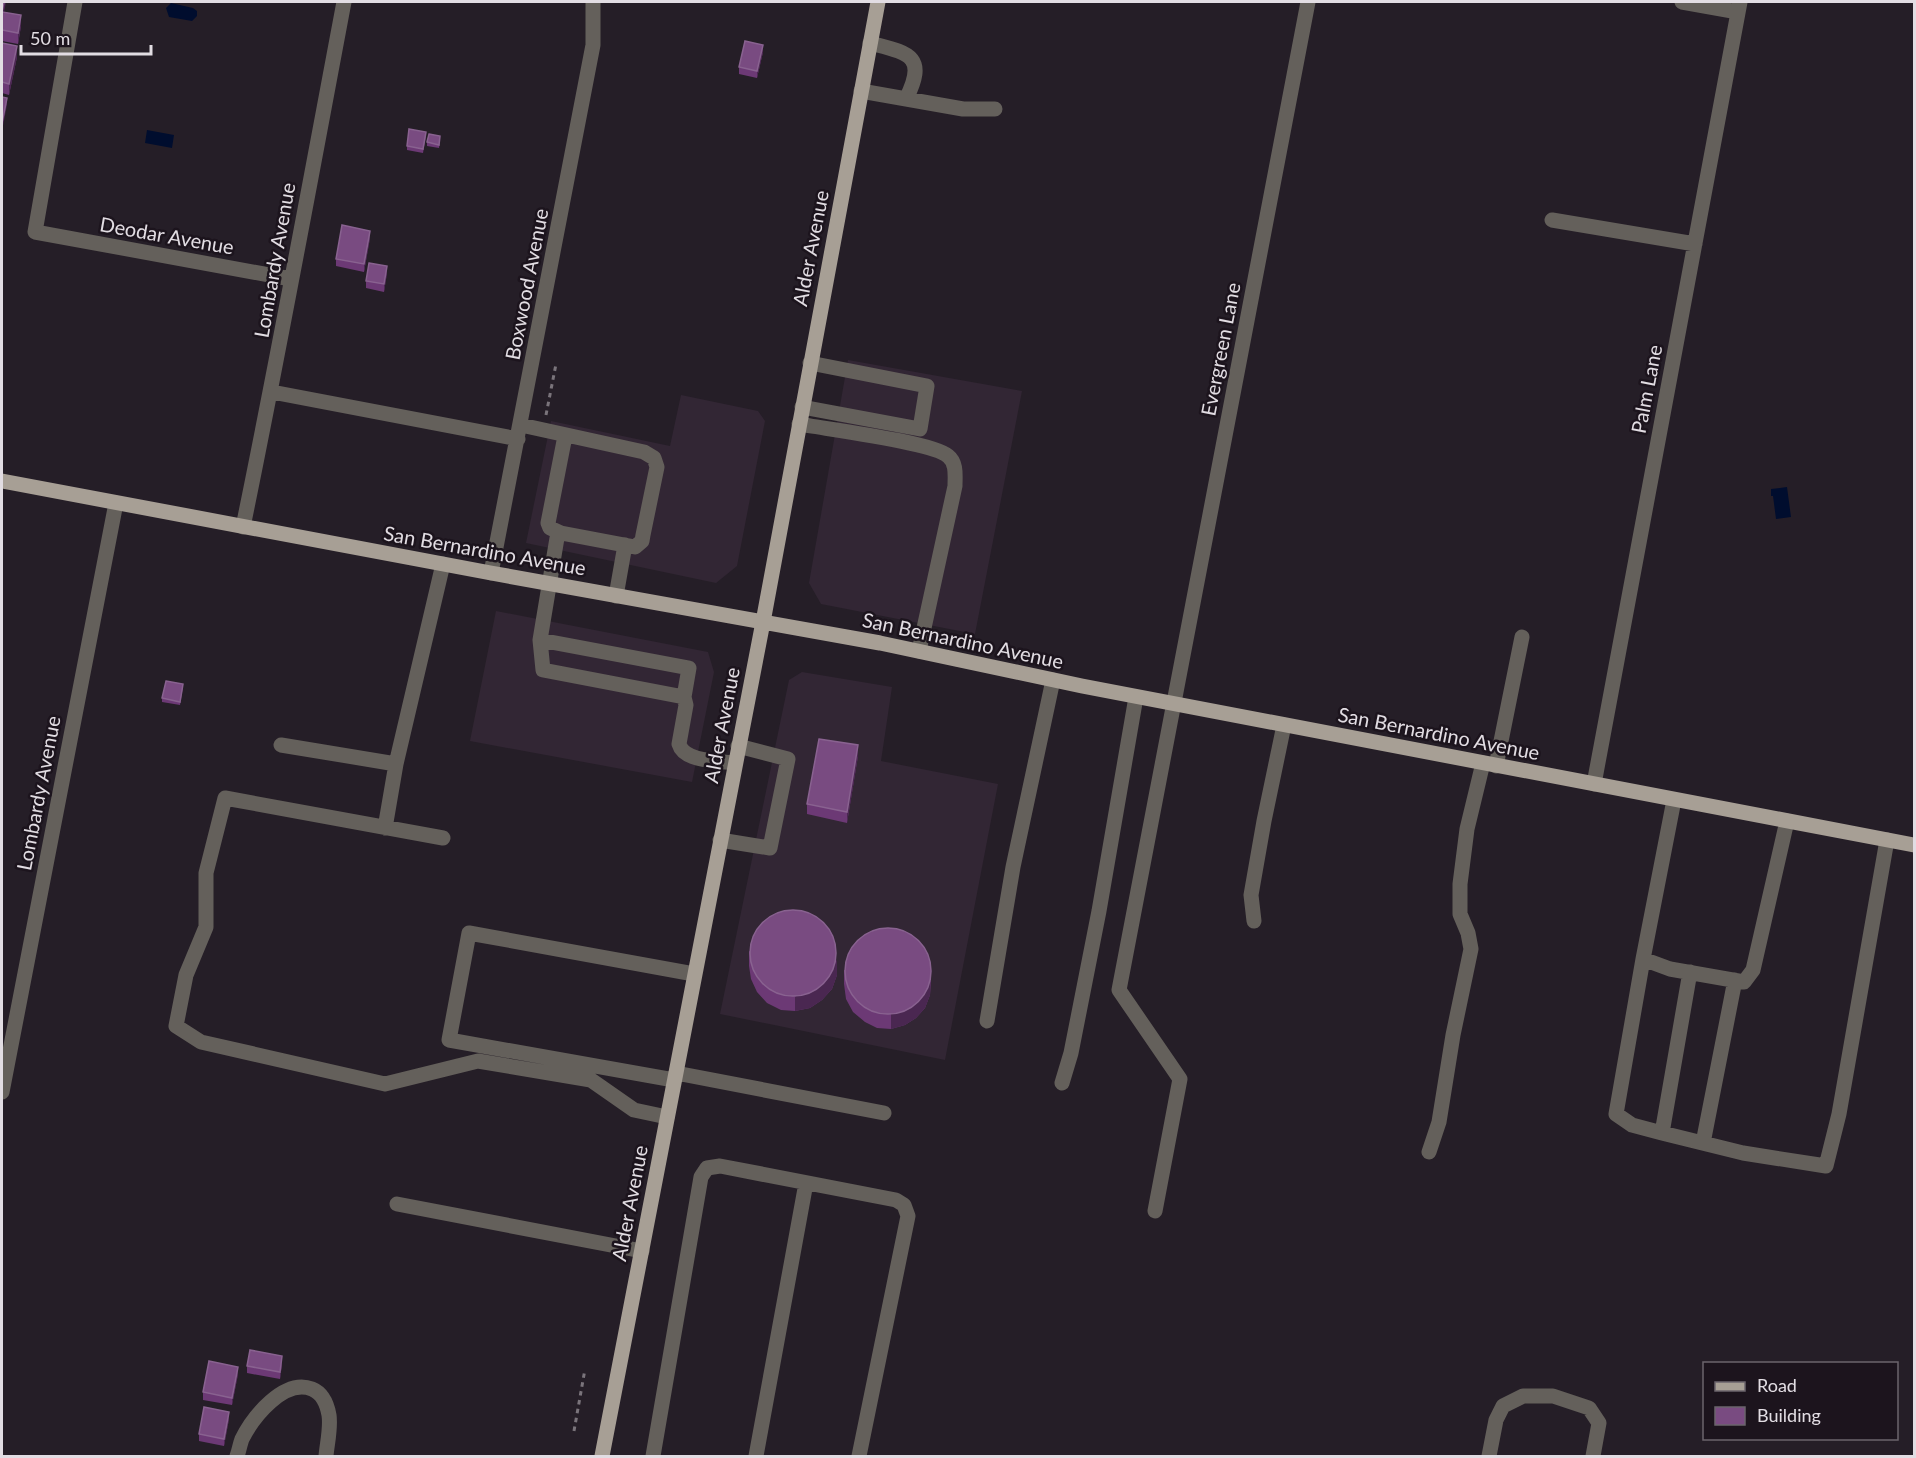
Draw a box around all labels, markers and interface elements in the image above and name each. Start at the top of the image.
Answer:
scale bar [21,18,152,56]
text: 50 m [30,27,70,49]
street label: Lombardy Avenue [249,181,299,339]
street label: Alder Avenue [787,188,833,308]
street label: Boxwood Avenue [500,206,552,362]
street label: Deodar Avenue [98,211,236,259]
street label: Evergreen Lane [1195,280,1245,418]
street label: Palm Lane [1626,343,1666,435]
street label: San Bernardino Avenue [382,520,588,580]
street label: San Bernardino Avenue [860,607,1066,673]
street label: Alder Avenue [698,665,744,785]
street label: San Bernardino Avenue [1336,702,1542,764]
street label: Lombardy Avenue [11,714,65,872]
street label: Alder Avenue [606,1143,652,1263]
legend [1703,1362,1898,1440]
text: Road [1757,1374,1797,1396]
text: Building [1757,1404,1821,1426]

